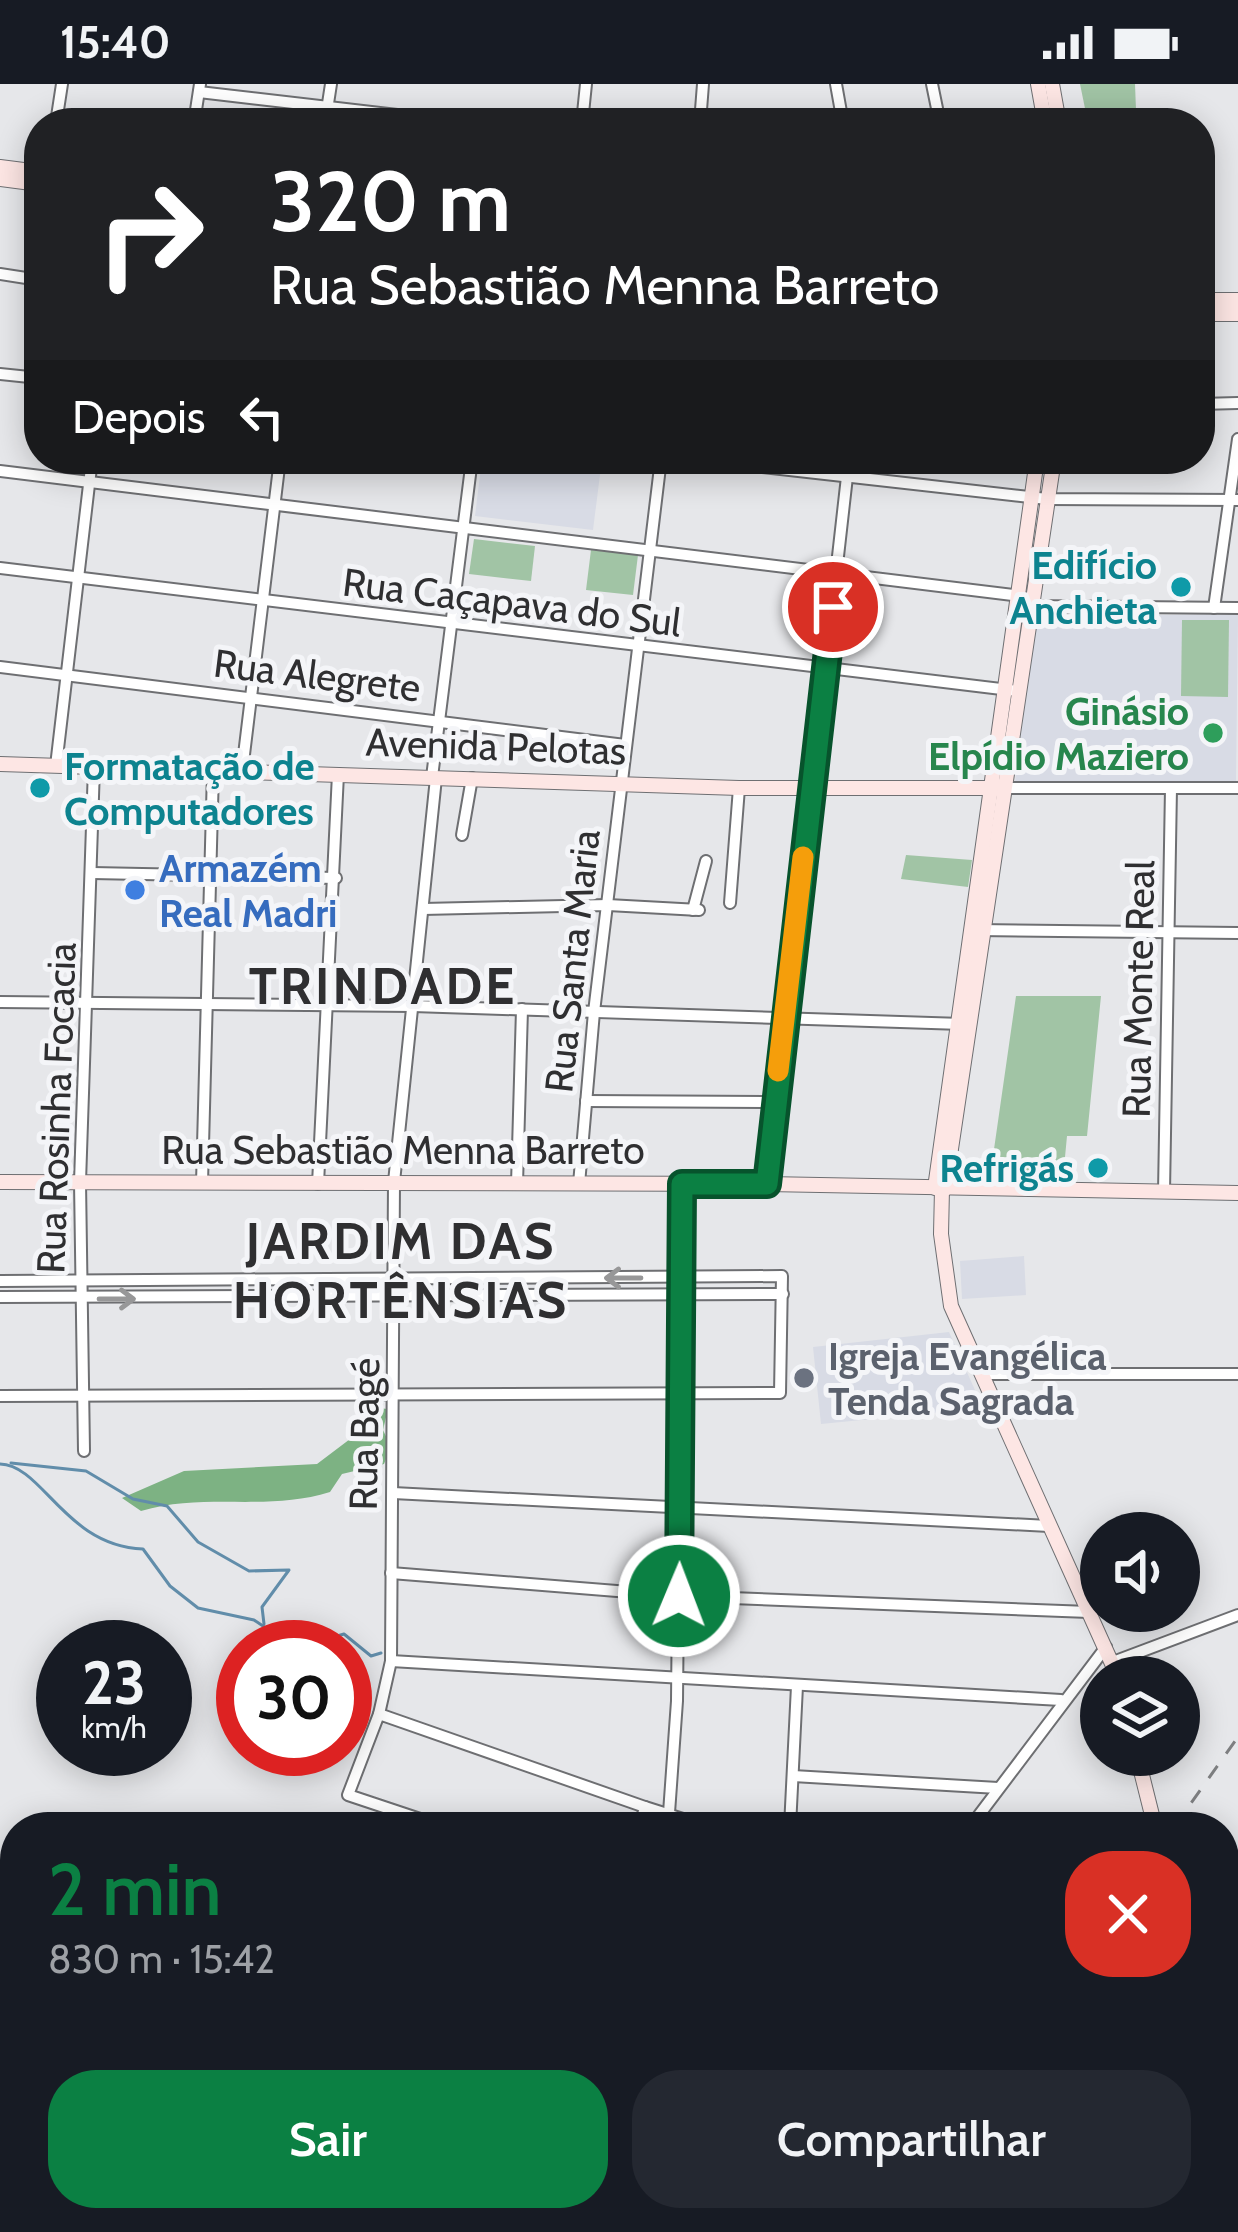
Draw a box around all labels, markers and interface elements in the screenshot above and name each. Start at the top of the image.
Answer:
text: 15:40 [60,15,170,69]
text: 320 m [270,150,511,252]
icon: right [72,156,228,312]
text: Rua Sebastião Menna Barreto [270,252,939,318]
icon: left [229,384,295,450]
text: Depois [72,390,205,444]
place label: Edifício Anchieta [1010,541,1157,634]
pin [782,556,884,658]
street label: Rua Caçapava do Sul [340,557,684,647]
icon: arrive [800,574,866,640]
marker: Edifício Anchieta [1168,574,1194,600]
street label: Rua Alegrete [211,639,423,711]
place label: Ginásio Elpídio Maziero [928,687,1189,780]
street label: Avenida Pelotas [365,717,627,775]
marker: Ginásio Elpídio Maziero [1200,720,1226,746]
place label: Formatação de Computadores [64,742,315,835]
marker: Formatação de Computadores [27,775,53,801]
street label: Rua Santa Maria [534,827,610,1095]
place label: Armazém Real Madri [159,844,337,937]
street label: Rua Monte Real [1112,860,1164,1118]
marker: Armazém Real Madri [122,877,148,903]
street label: Rua Rosinha Focacia [26,941,86,1274]
district label: TRINDADE [249,955,517,1017]
street label: Rua Sebastião Menna Barreto [161,1126,645,1174]
place label: Refrigás [939,1144,1074,1192]
marker: Refrigás [1085,1155,1111,1181]
district label: JARDIM DAS HORTÊNSIAS [233,1210,569,1331]
one-way arrow [604,1266,643,1289]
one-way arrow [97,1288,136,1310]
place label: Igreja Evangélica Tenda Sagrada [828,1332,1107,1425]
street label: Rua Bagé [339,1357,389,1511]
marker: Igreja Evangélica Tenda Sagrada [791,1365,817,1391]
map controls [1080,1512,1200,1776]
button: sound [1080,1512,1200,1632]
position arrow [616,1533,742,1659]
speed limit sign: 30 [216,1620,372,1776]
text: 23 [82,1646,146,1719]
button: layers [1080,1656,1200,1776]
text: km/h [81,1709,147,1746]
text: 2 min [48,1846,221,1933]
button: close [1065,1851,1191,1977]
text: 830 m · 15:42 [48,1935,275,1983]
button: Sair [48,2070,608,2208]
button: Compartilhar [632,2070,1191,2208]

